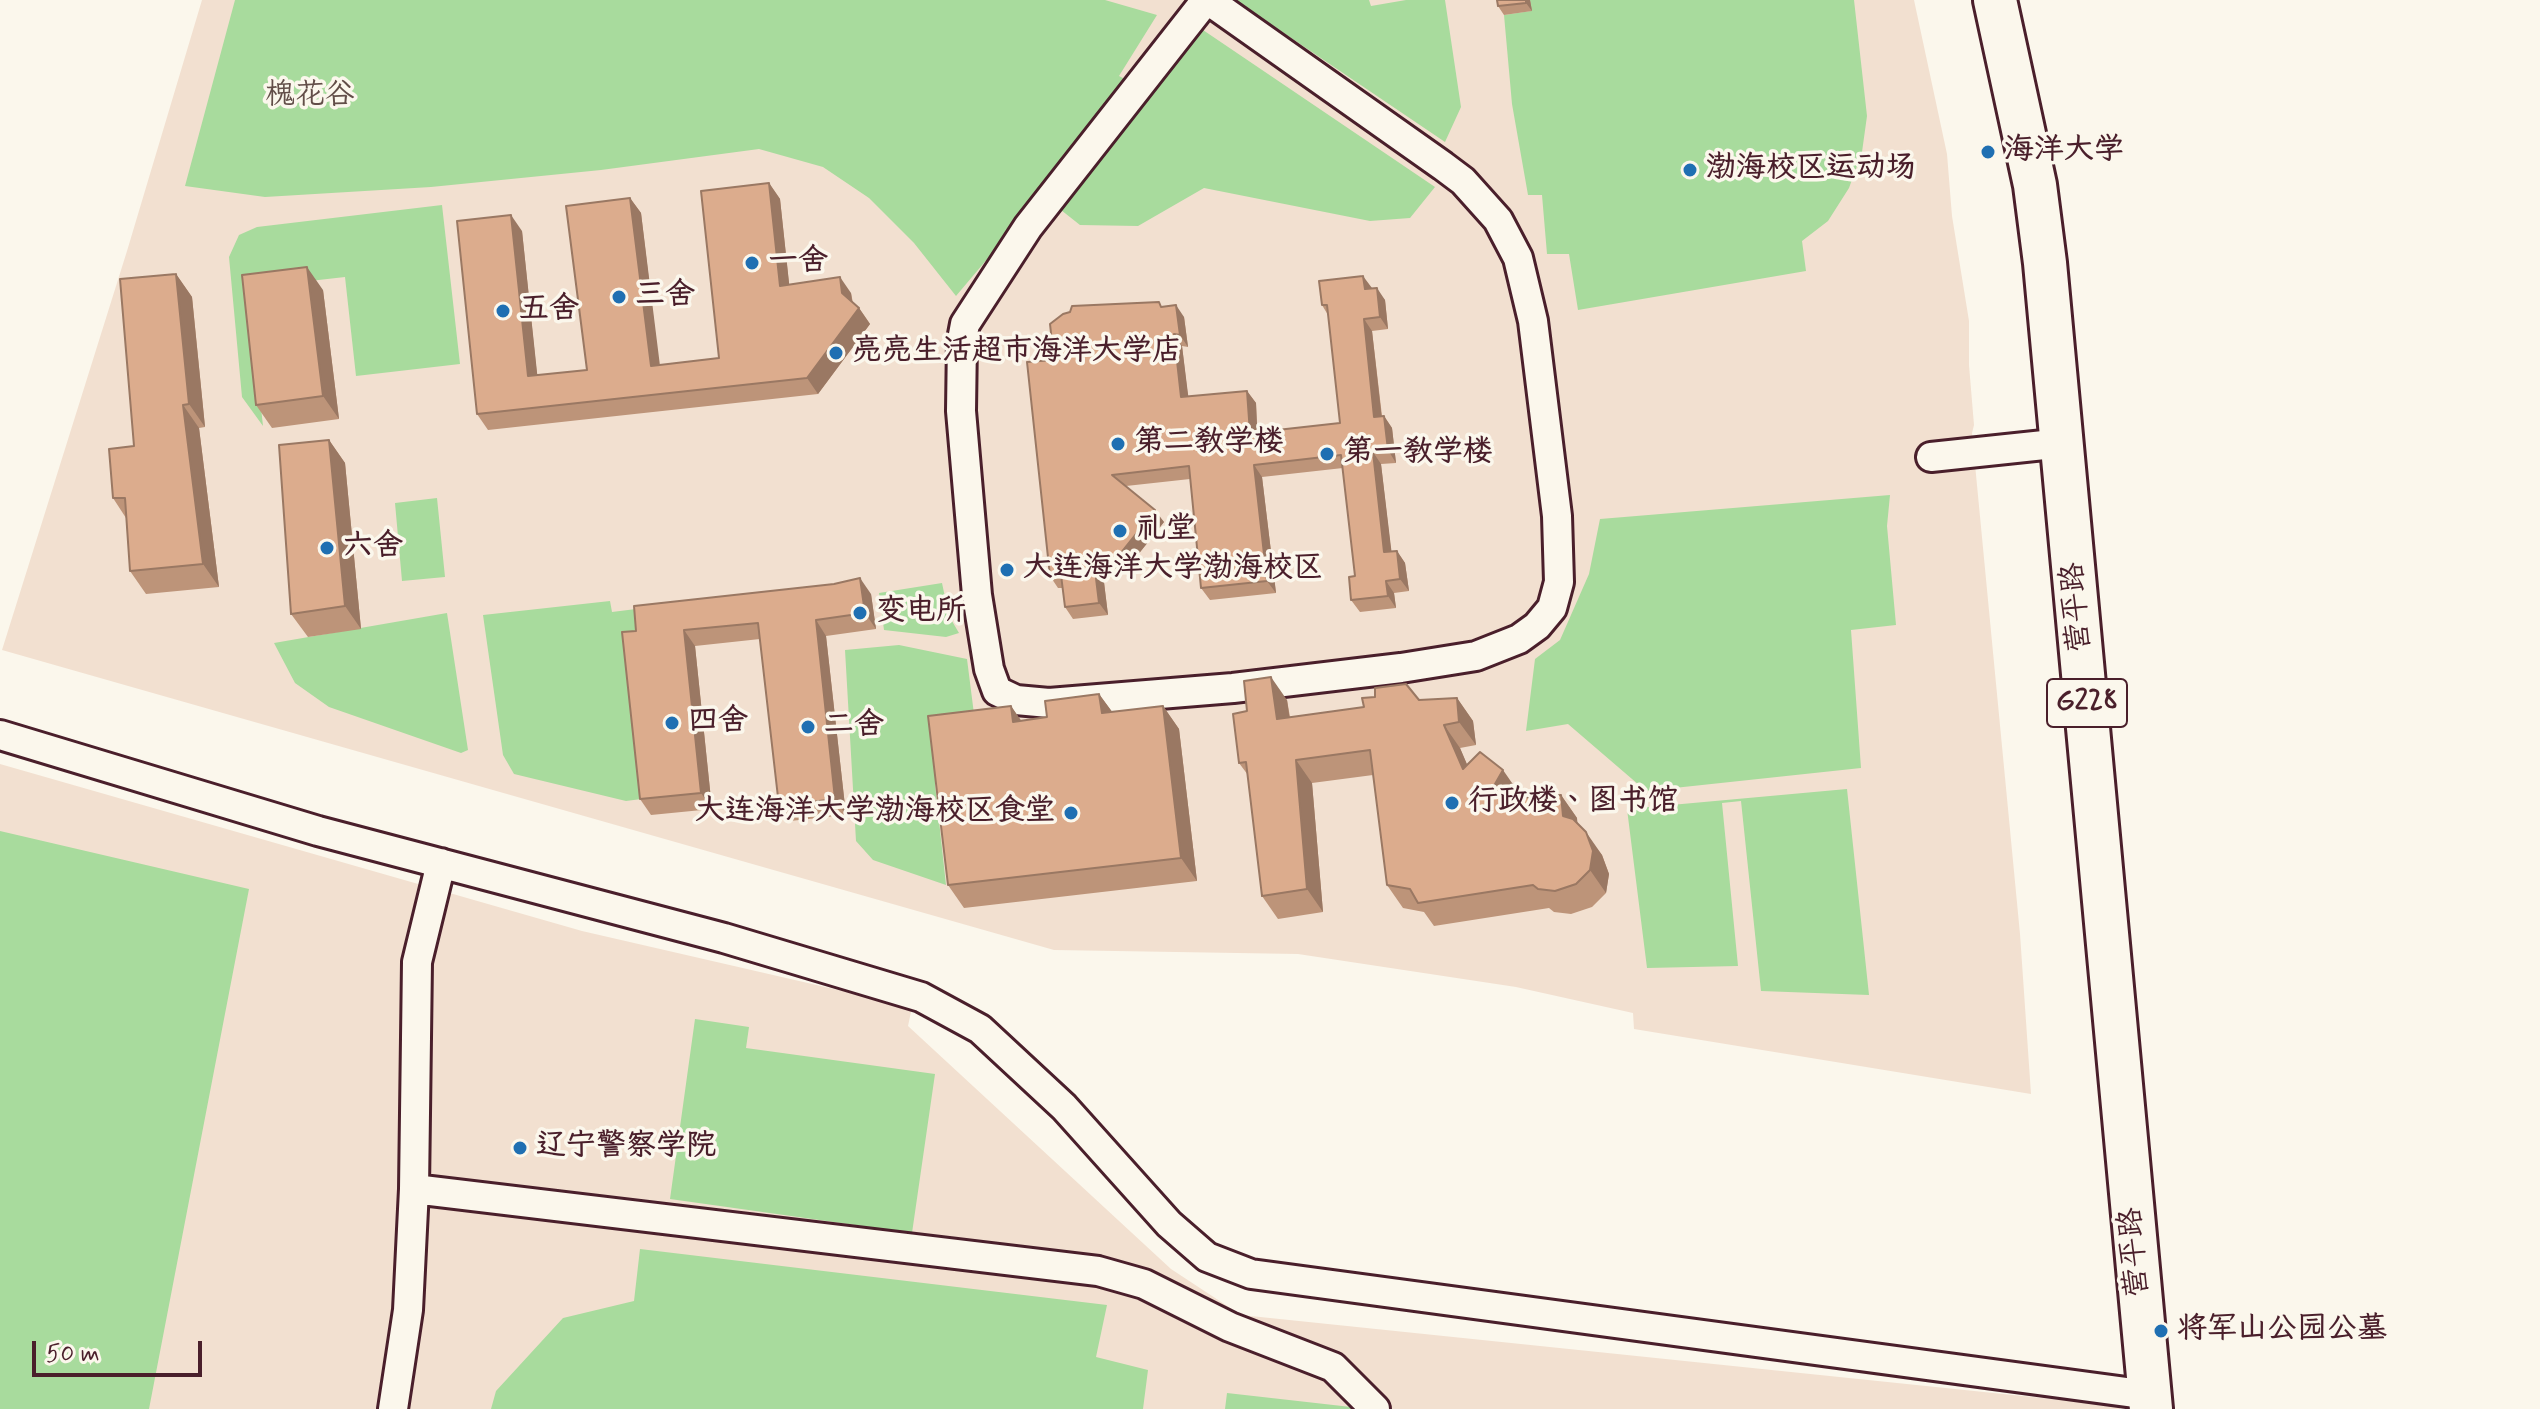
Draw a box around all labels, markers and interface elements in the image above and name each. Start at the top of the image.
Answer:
park label: 槐花谷 [265,79,355,115]
place label: 海洋大学 [2004,134,2124,170]
marker: 海洋大学 [1979,143,1997,161]
place label: 渤海校区运动场 [1706,152,1916,188]
marker: 渤海校区运动场 [1681,161,1699,179]
place label: 一舍 [768,245,828,281]
marker: 一舍 [743,254,761,272]
place label: 三舍 [635,279,695,315]
marker: 三舍 [610,288,628,306]
place label: 五舍 [519,293,579,329]
marker: 五舍 [494,302,512,320]
place label: 亮亮生活超市海洋大学店 [852,335,1182,371]
marker: 亮亮生活超市海洋大学店 [827,344,845,362]
place label: 第二教学楼 [1134,426,1284,462]
marker: 第二教学楼 [1109,435,1127,453]
place label: 第一教学楼 [1343,436,1493,472]
marker: 第一教学楼 [1318,445,1336,463]
place label: 礼堂 [1136,513,1196,549]
marker: 礼堂 [1111,522,1129,540]
place label: 六舍 [343,530,403,566]
marker: 六舍 [318,539,336,557]
place label: 大连海洋大学渤海校区 [1023,552,1323,588]
marker: 大连海洋大学渤海校区 [998,561,1016,579]
street label: 营平路 [2056,561,2100,653]
place label: 变电所 [876,595,966,631]
marker: 变电所 [851,604,869,622]
road number: G228 [2047,679,2127,727]
place label: 四舍 [688,705,748,741]
place label: 二舍 [824,709,884,745]
marker: 四舍 [663,714,681,732]
marker: 二舍 [799,718,817,736]
place label: 行政楼、图书馆 [1468,785,1678,821]
marker: 行政楼、图书馆 [1443,794,1461,812]
place label: 大连海洋大学渤海校区食堂 [695,795,1055,831]
marker: 大连海洋大学渤海校区食堂 [1062,804,1080,822]
place label: 辽宁警察学院 [536,1130,716,1166]
marker: 辽宁警察学院 [511,1139,529,1157]
street label: 营平路 [2114,1206,2158,1298]
place label: 将军山公园公墓 [2177,1313,2387,1349]
marker: 将军山公园公墓 [2152,1322,2170,1340]
scale bar [36,1325,206,1375]
text: 50 m [46,1339,100,1370]

